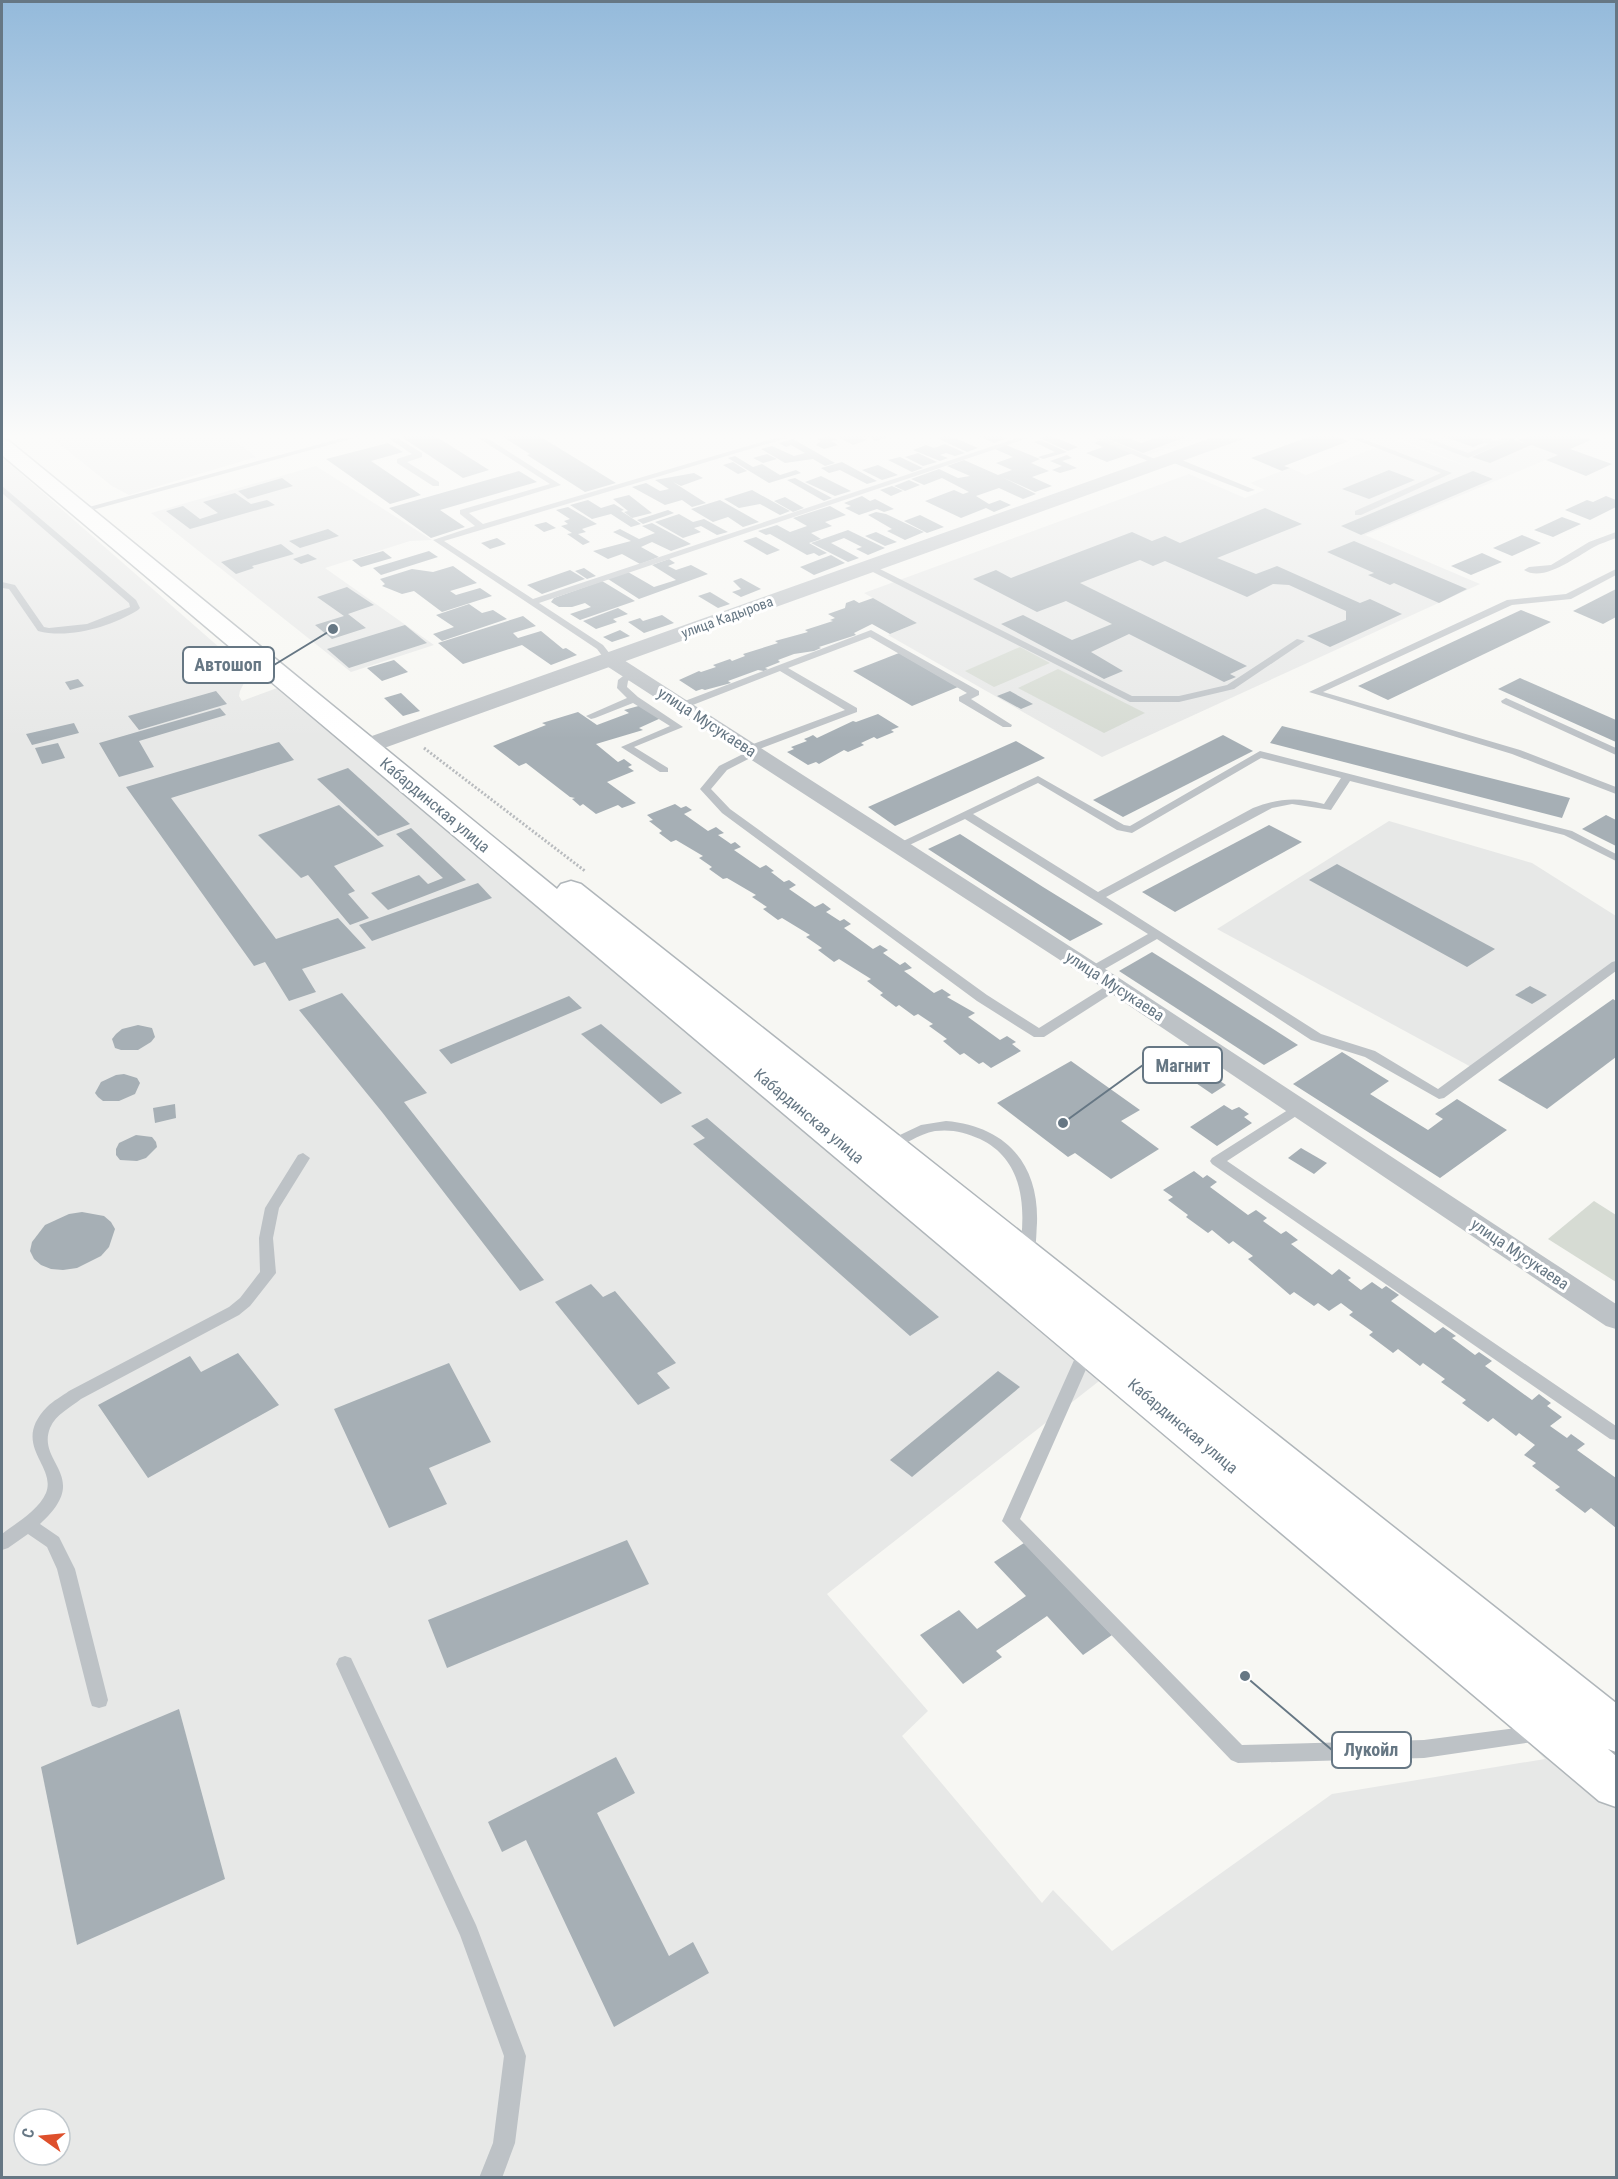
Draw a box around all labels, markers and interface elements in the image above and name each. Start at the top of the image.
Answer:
street label: улица Кадырова [679,593,775,641]
callout: Автошоп [183,647,274,683]
text: Автошоп [194,654,262,675]
street label: улица Мусукаева [654,683,760,761]
street label: Кабардинская улица [376,754,494,856]
street label: улица Мусукаева [1062,947,1168,1025]
callout: Магнит [1143,1047,1222,1083]
text: Магнит [1156,1055,1210,1076]
street label: Кабардинская улица [750,1065,868,1167]
street label: улица Мусукаева [1468,1214,1572,1294]
street label: Кабардинская улица [1124,1375,1242,1477]
callout: Лукойл [1332,1732,1411,1768]
text: Лукойл [1344,1739,1398,1760]
north arrow [12,2107,72,2167]
text: С [18,2126,38,2140]

